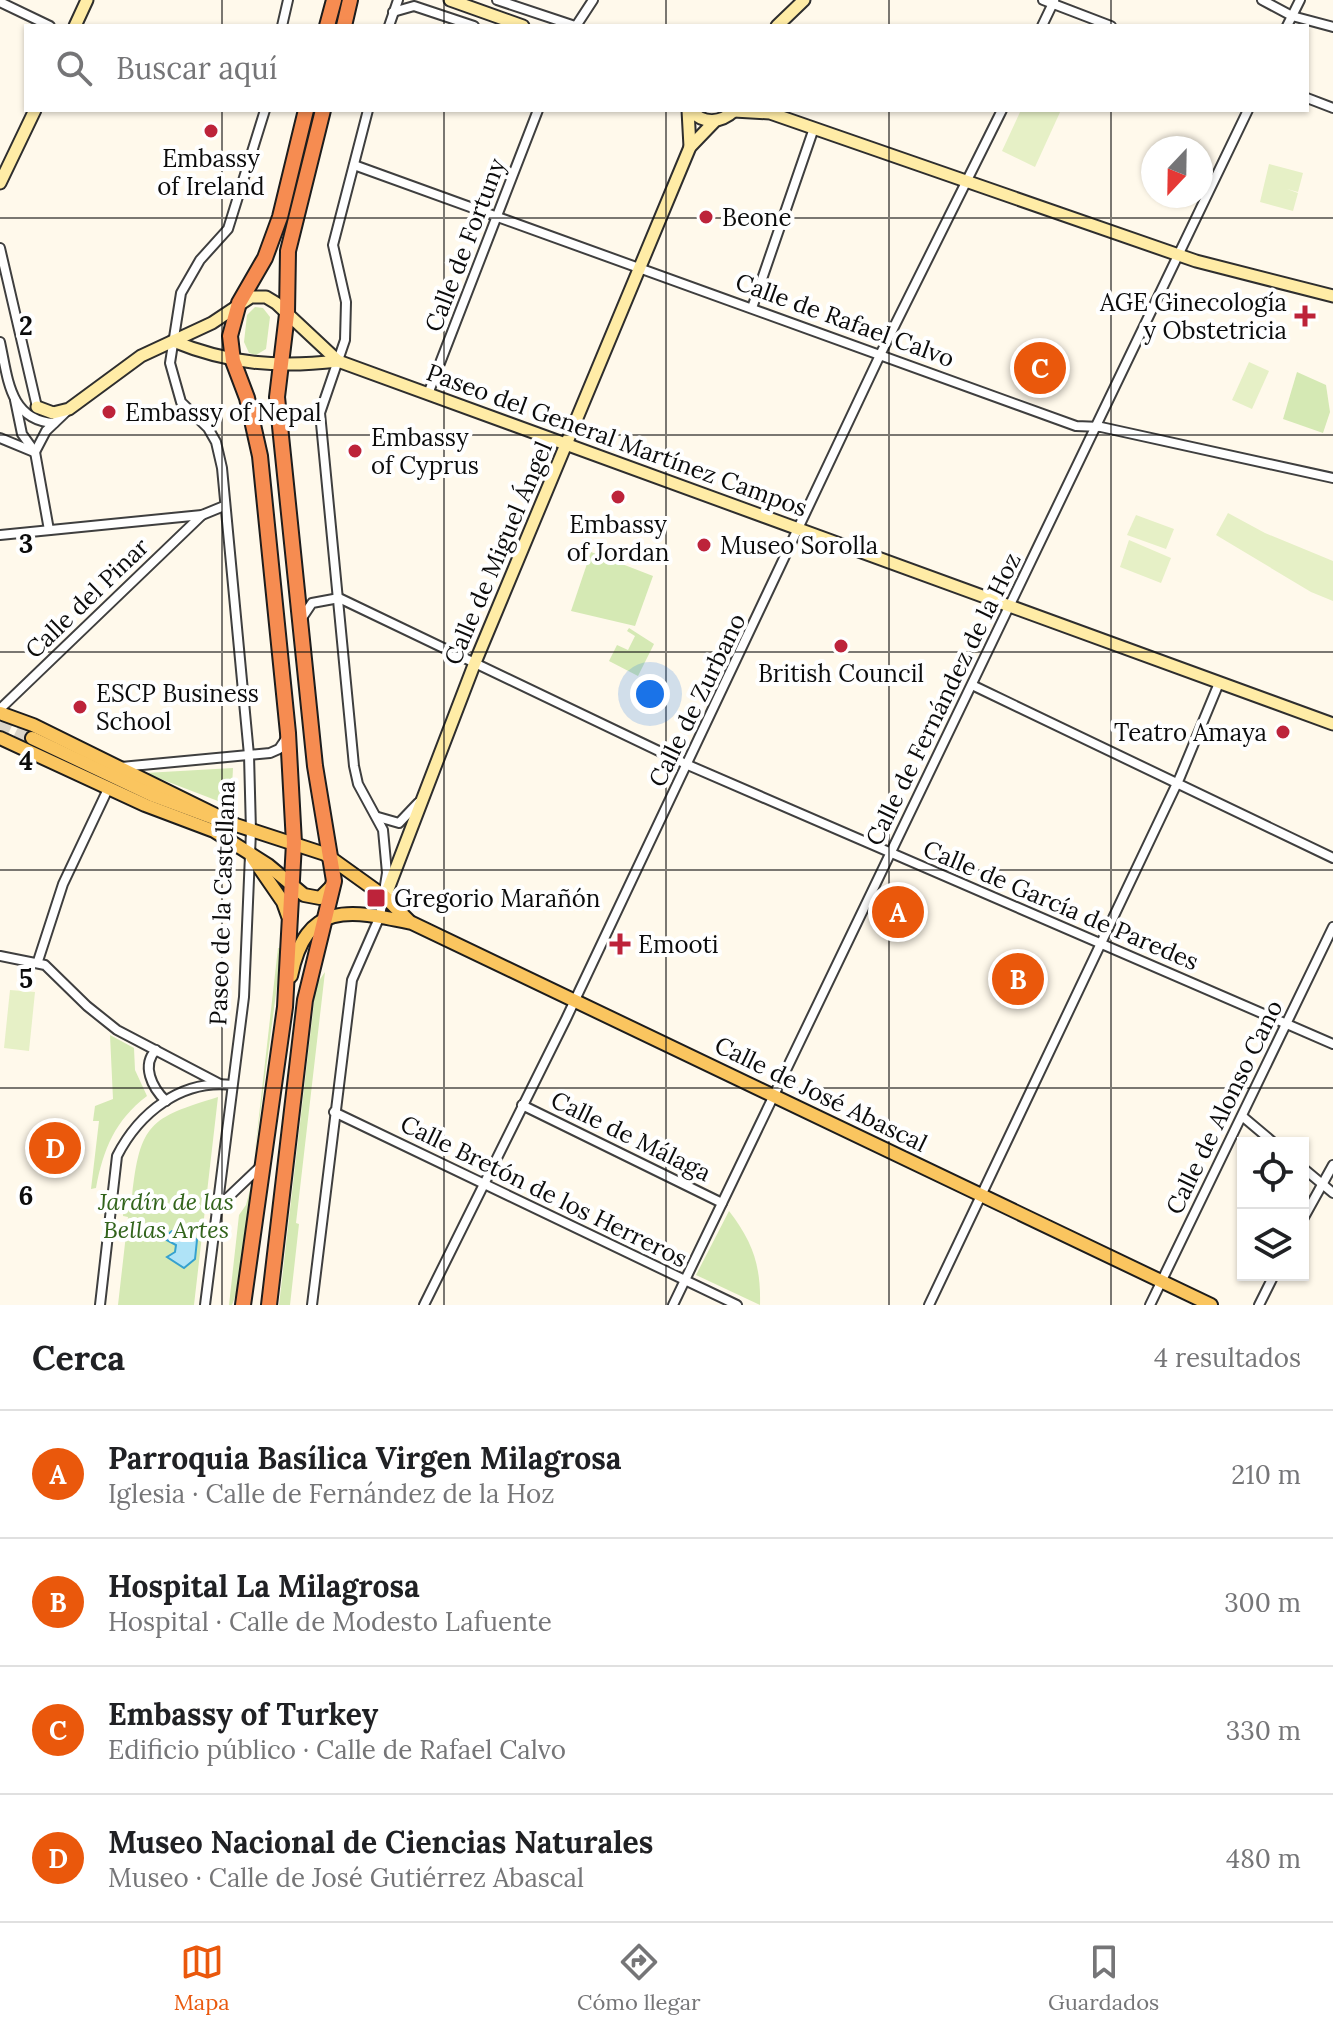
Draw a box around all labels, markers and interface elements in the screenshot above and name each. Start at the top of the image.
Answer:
search box [24,24,1309,112]
icon: search [52,46,96,90]
text: Buscar aquí [116,49,277,87]
marker: Embassy of Ireland [202,122,220,140]
north arrow [1141,136,1213,208]
place label: Embassy of Ireland [157,143,265,202]
street label: Calle de Fortuny [418,154,512,336]
place label: Beone [722,202,791,233]
marker: Beone [697,208,715,226]
street label: Calle de Rafael Calvo [731,266,959,374]
place label: AGE Ginecología y Obstetricia [1099,287,1287,346]
marker: AGE Ginecología y Obstetricia [1294,305,1316,327]
text: 2 [19,309,33,342]
pin: C [1014,338,1066,398]
street label: Paseo del General Martínez Campos [422,357,812,523]
place label: Embassy of Nepal [125,397,322,428]
marker: Embassy of Nepal [100,403,118,421]
place label: Embassy of Cyprus [371,422,479,481]
street label: Calle de Miguel Ángel [437,437,559,669]
marker: Embassy of Cyprus [346,442,364,460]
marker: Embassy of Jordan [609,488,627,506]
place label: Embassy of Jordan [567,509,669,568]
text: 3 [19,527,33,560]
place label: Museo Sorolla [720,530,878,561]
street label: Calle del Pinar [19,531,156,665]
marker: Museo Sorolla [695,536,713,554]
street label: Calle de Fernández de la Hoz [858,547,1028,851]
street label: Calle de Zurbano [642,608,752,792]
marker: British Council [832,637,850,655]
place label: British Council [758,658,924,689]
your location [630,674,670,714]
place label: ESCP Business School [96,678,259,737]
marker: ESCP Business School [71,698,89,716]
place label: Teatro Amaya [1114,717,1267,748]
marker: Teatro Amaya [1274,723,1292,741]
text: 4 [19,744,33,777]
street label: Paseo de la Castellana [202,780,242,1026]
street label: Calle de García de Paredes [919,833,1203,977]
pin: A [872,882,924,942]
place label: Gregorio Marañón [394,883,600,914]
marker: Gregorio Marañón [365,887,387,909]
place label: Emooti [638,929,719,960]
marker: Emooti [609,933,631,955]
pin: B [992,949,1044,1009]
text: 5 [19,962,33,995]
street label: Calle de Alonso Cano [1159,995,1289,1219]
street label: Calle de José Abascal [710,1029,932,1159]
street label: Calle de Málaga [546,1084,716,1188]
street label: Calle Bretón de los Herreros [395,1108,693,1274]
pin: D [29,1118,81,1178]
map controls [1237,1137,1309,1281]
button: locate [1237,1137,1309,1209]
text: 6 [19,1179,33,1212]
park label: Jardín de las Bellas Artes [97,1186,234,1245]
button: layers [1237,1209,1309,1281]
text: Cerca [32,1336,125,1379]
text: 4 resultados [1154,1341,1301,1374]
text: Parroquia Basílica Virgen Milagrosa [108,1439,622,1477]
text: A [49,1458,67,1491]
text: 210 m [1231,1458,1301,1491]
text: Iglesia · Calle de Fernández de la Hoz [108,1477,555,1510]
text: Hospital La Milagrosa [108,1567,420,1605]
text: B [49,1586,67,1619]
text: 300 m [1224,1586,1301,1619]
text: Hospital · Calle de Modesto Lafuente [108,1605,552,1638]
text: Embassy of Turkey [108,1695,378,1733]
text: C [49,1714,67,1747]
text: 330 m [1226,1714,1301,1747]
text: Edificio público · Calle de Rafael Calvo [108,1733,566,1766]
text: Museo Nacional de Ciencias Naturales [108,1823,653,1861]
text: D [48,1842,68,1875]
text: 480 m [1226,1842,1301,1875]
text: Museo · Calle de José Gutiérrez Abascal [108,1861,584,1894]
tab: Mapa [174,1940,230,2016]
tab: Cómo llegar [577,1940,701,2016]
tab: Guardados [1048,1940,1159,2016]

